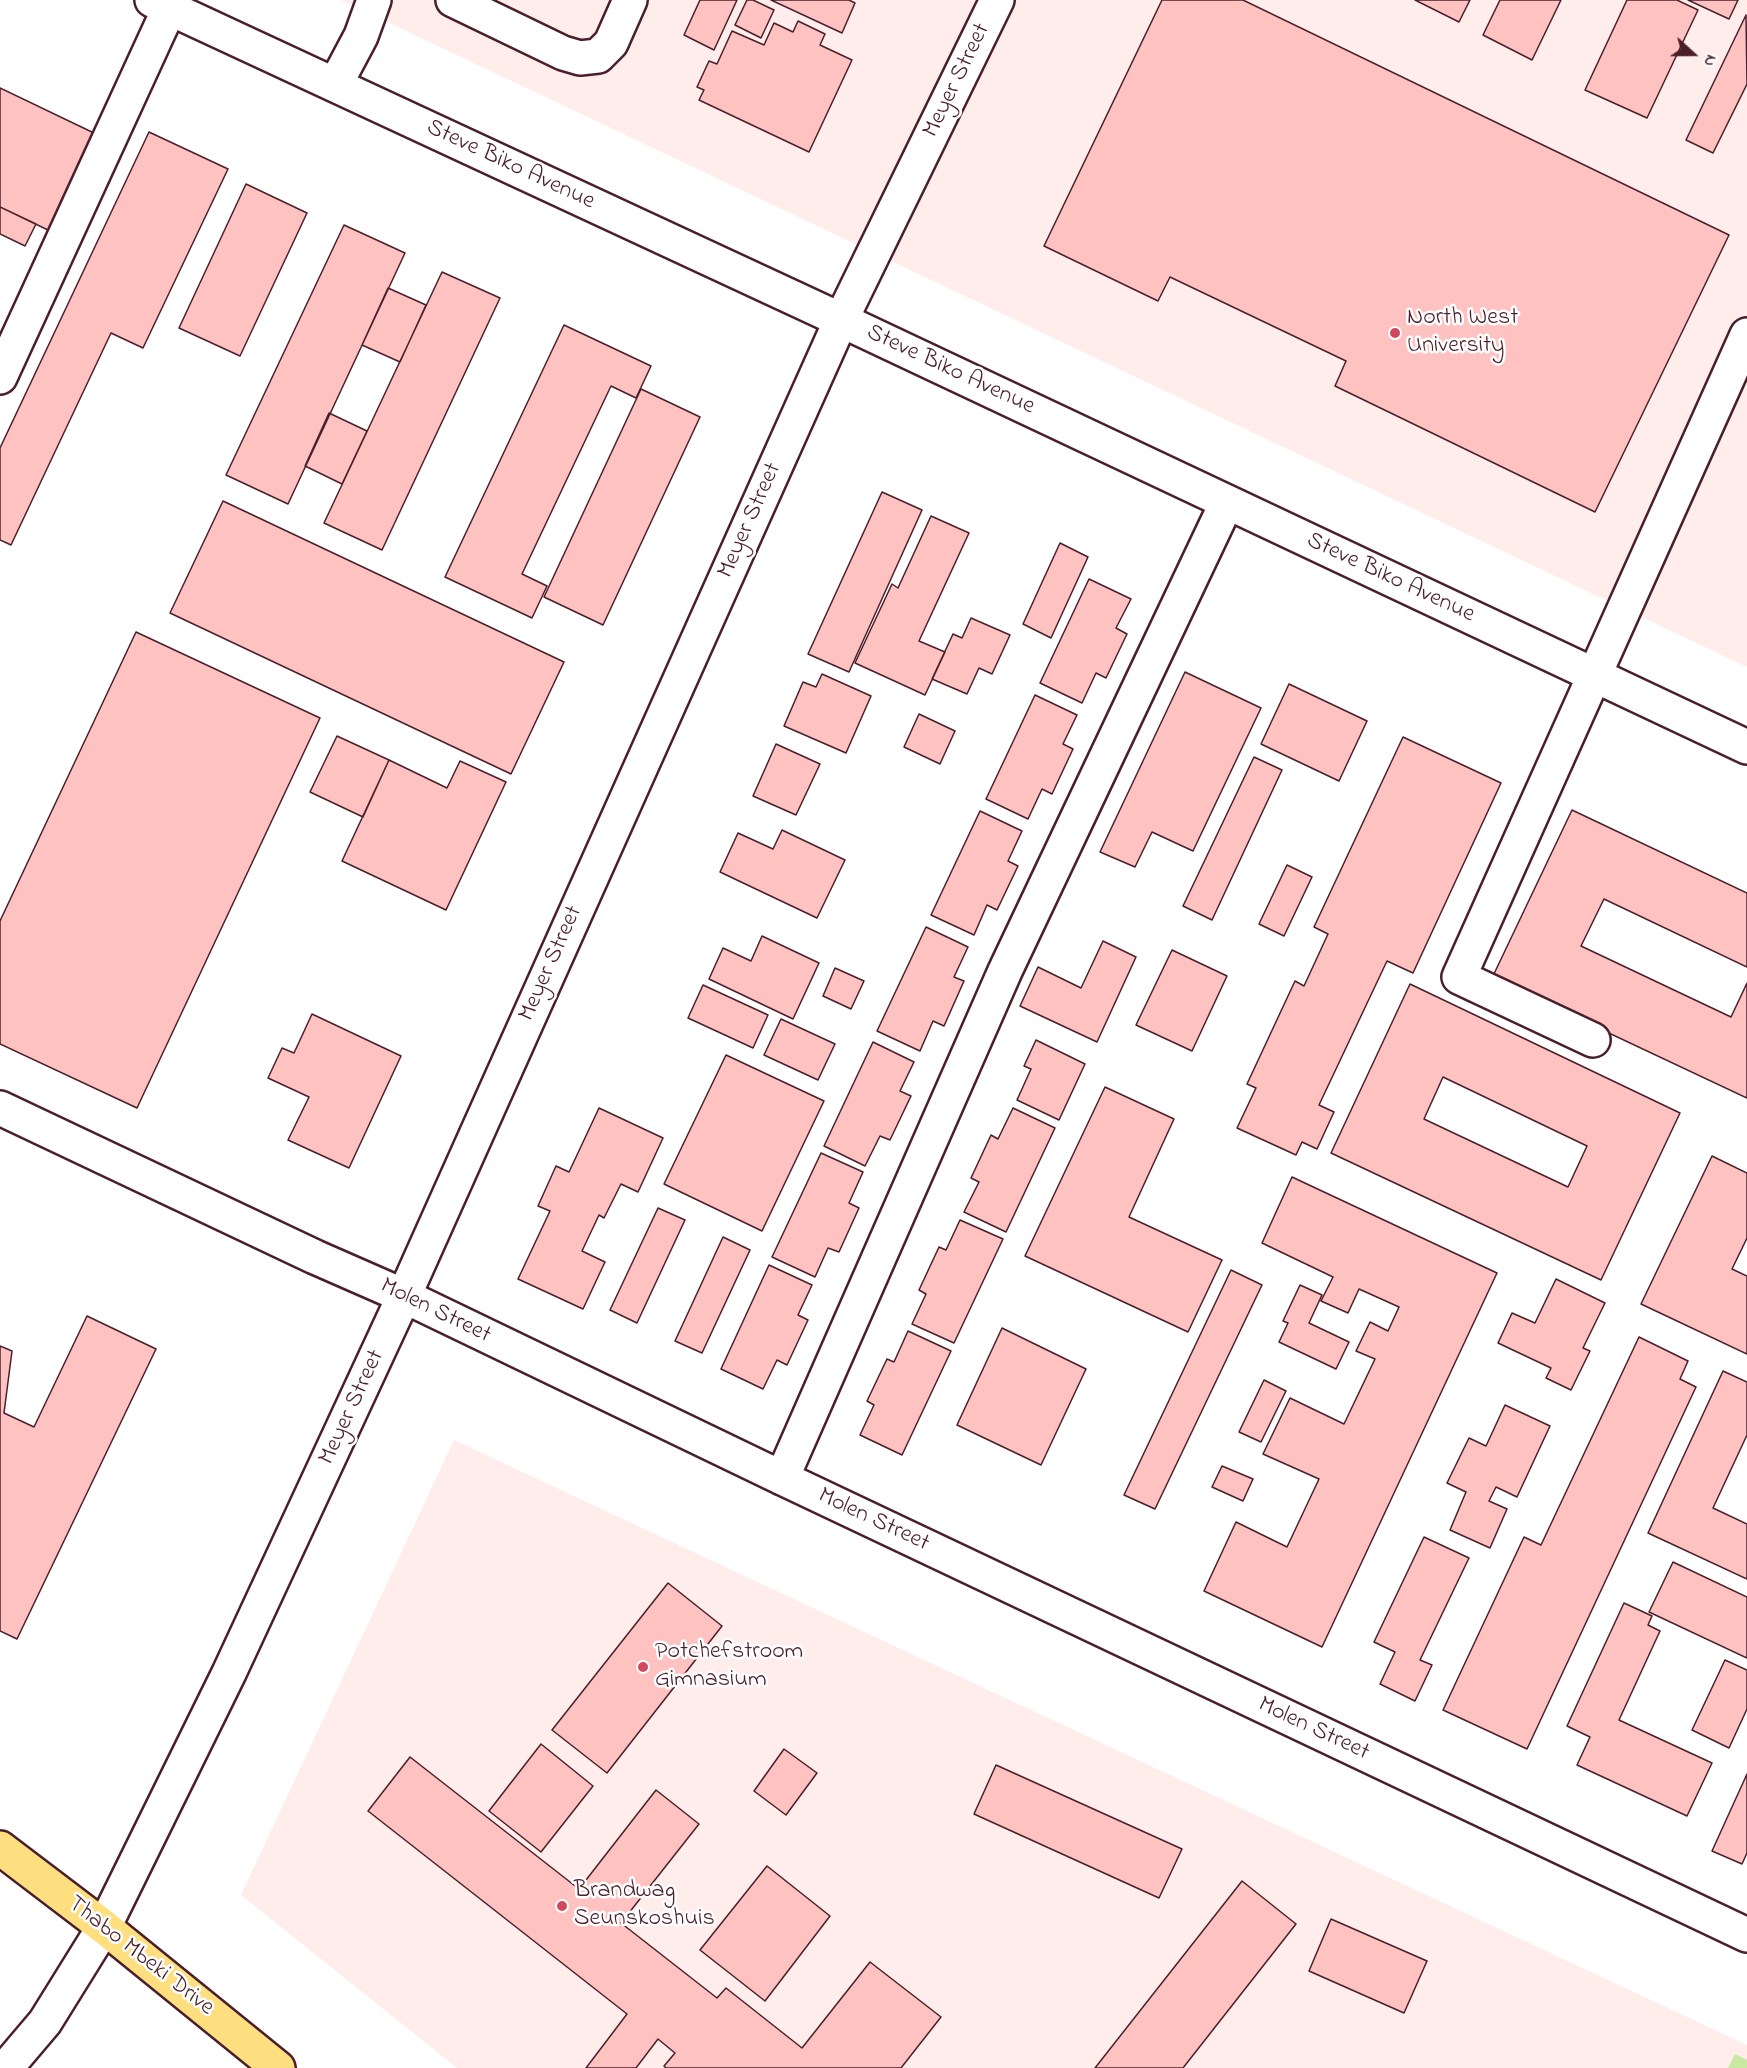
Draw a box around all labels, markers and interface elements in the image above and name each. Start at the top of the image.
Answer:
street label: Meyer Street [918,19,998,143]
north arrow [1663,24,1723,84]
text: N [1697,51,1723,70]
street label: Steve Biko Avenue [421,114,599,218]
place label: North West University [1407,305,1518,361]
street label: Steve Biko Avenue [861,319,1039,423]
marker: North West University [1388,326,1402,340]
street label: Meyer Street [713,459,789,583]
street label: Steve Biko Avenue [1301,527,1479,631]
street label: Meyer Street [514,902,590,1026]
street label: Molen Street [375,1273,495,1351]
street label: Meyer Street [314,1346,392,1470]
street label: Molen Street [813,1483,933,1559]
place label: Potchefstroom Gimnasium [655,1639,803,1695]
marker: Potchefstroom Gimnasium [636,1660,650,1674]
street label: Molen Street [1253,1692,1373,1768]
place label: Brandwag Seunskoshuis [574,1878,715,1934]
street label: Thabo Mbeki Drive [61,1891,219,2023]
marker: Brandwag Seunskoshuis [555,1899,569,1913]

